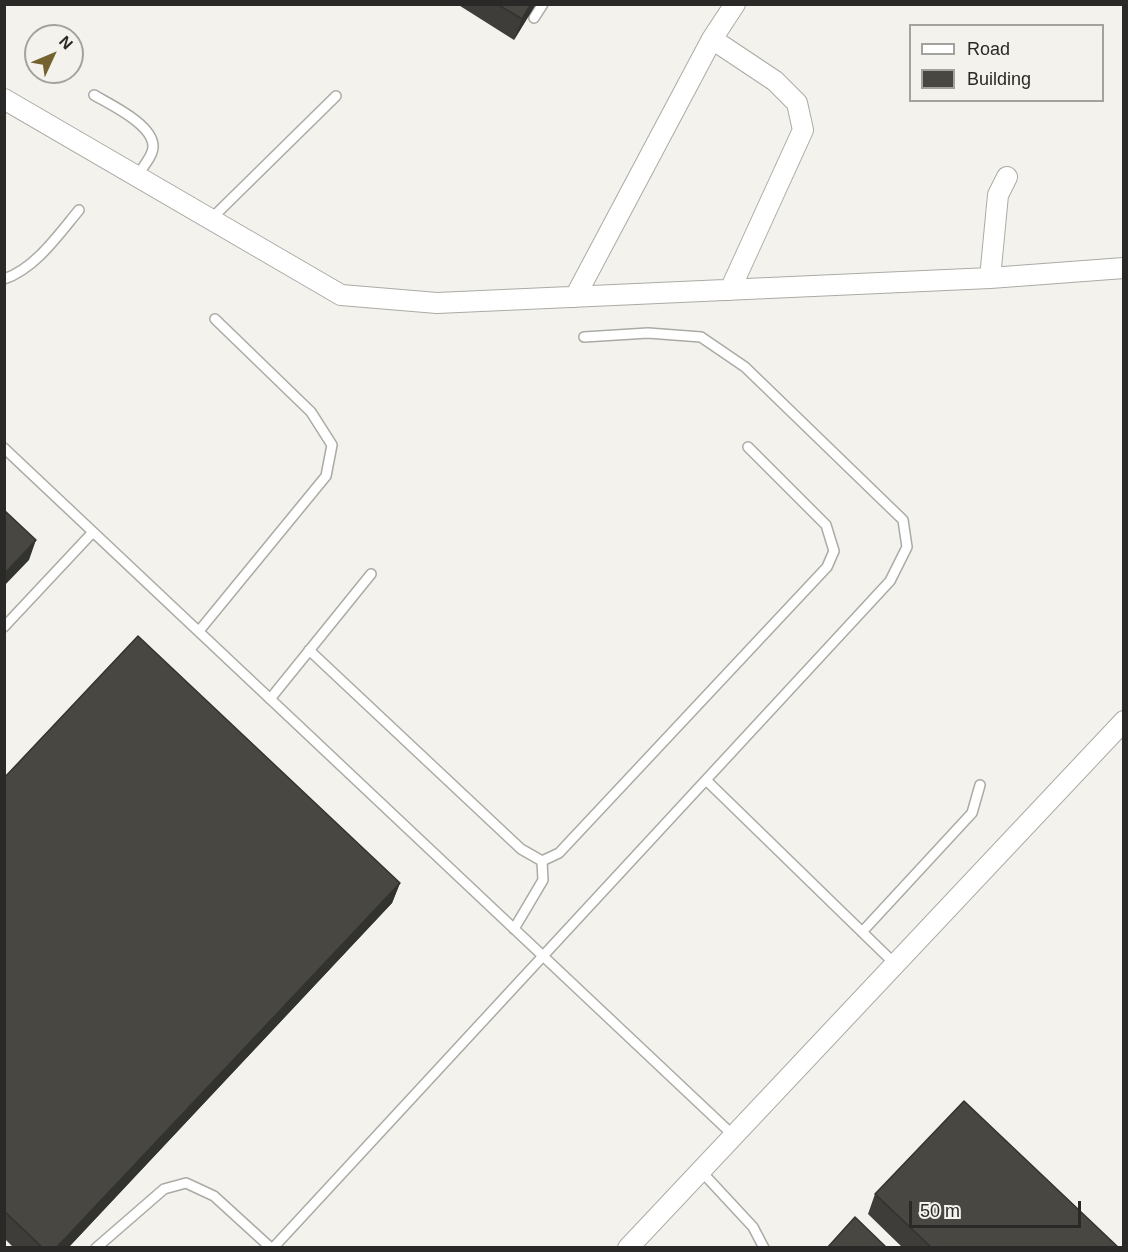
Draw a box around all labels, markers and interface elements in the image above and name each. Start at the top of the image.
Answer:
north arrow [24,24,84,84]
legend [909,24,1104,102]
text: N [56,32,76,53]
text: Road [967,39,1010,59]
text: Building [967,69,1031,89]
scale bar [912,1189,1084,1227]
text: 50 m [920,1201,960,1221]

